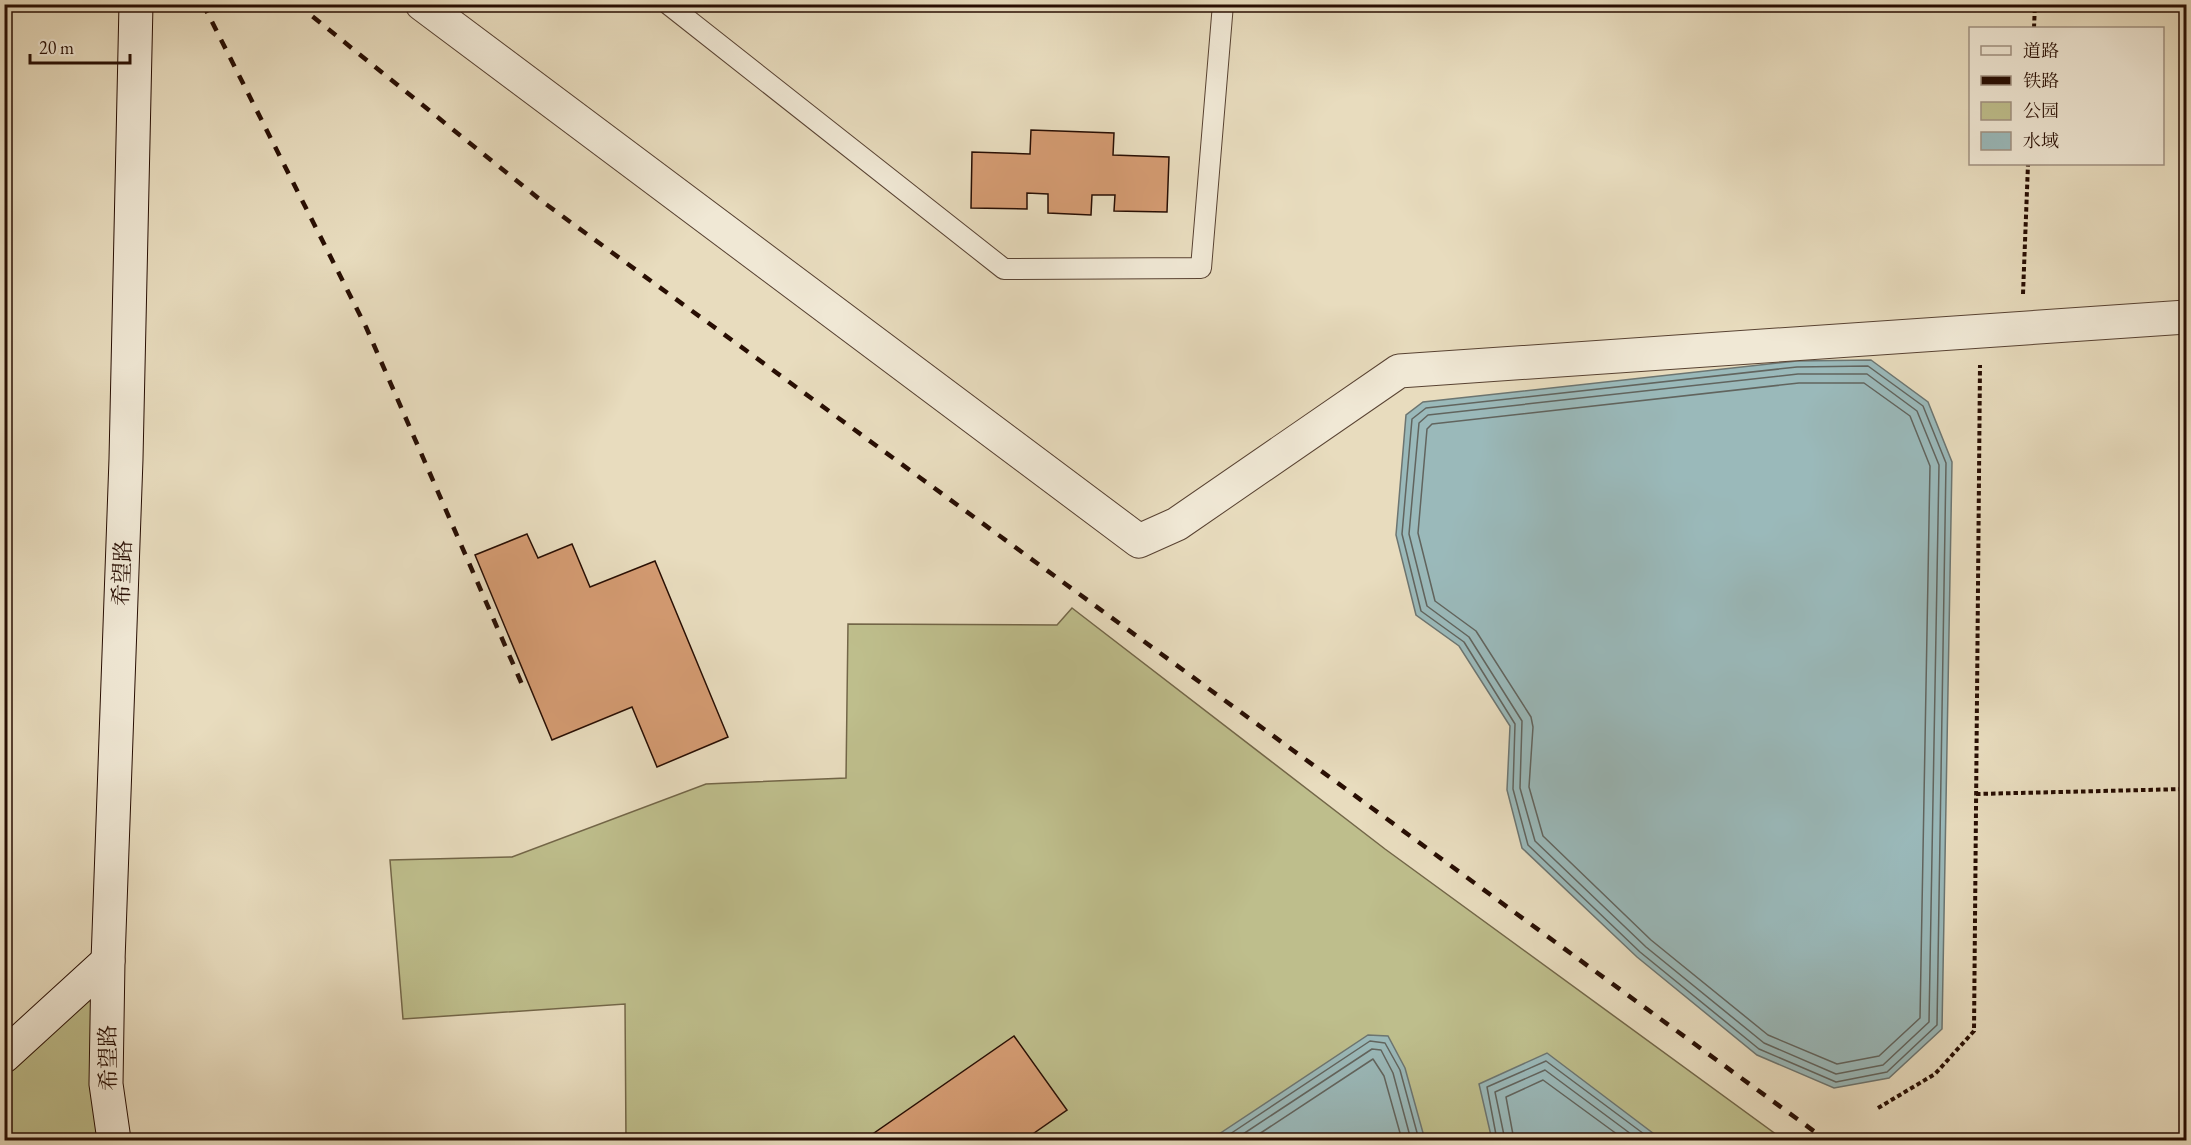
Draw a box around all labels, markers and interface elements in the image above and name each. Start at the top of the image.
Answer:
scale bar [30,27,130,65]
legend [1969,27,2164,165]
text: 20 m [39,36,74,59]
text: 道路 [2023,39,2059,62]
text: 铁路 [2023,69,2059,92]
text: 公园 [2023,99,2059,122]
text: 水域 [2023,129,2059,152]
street label: 希望路 [106,540,138,606]
street label: 希望路 [93,1025,123,1091]

